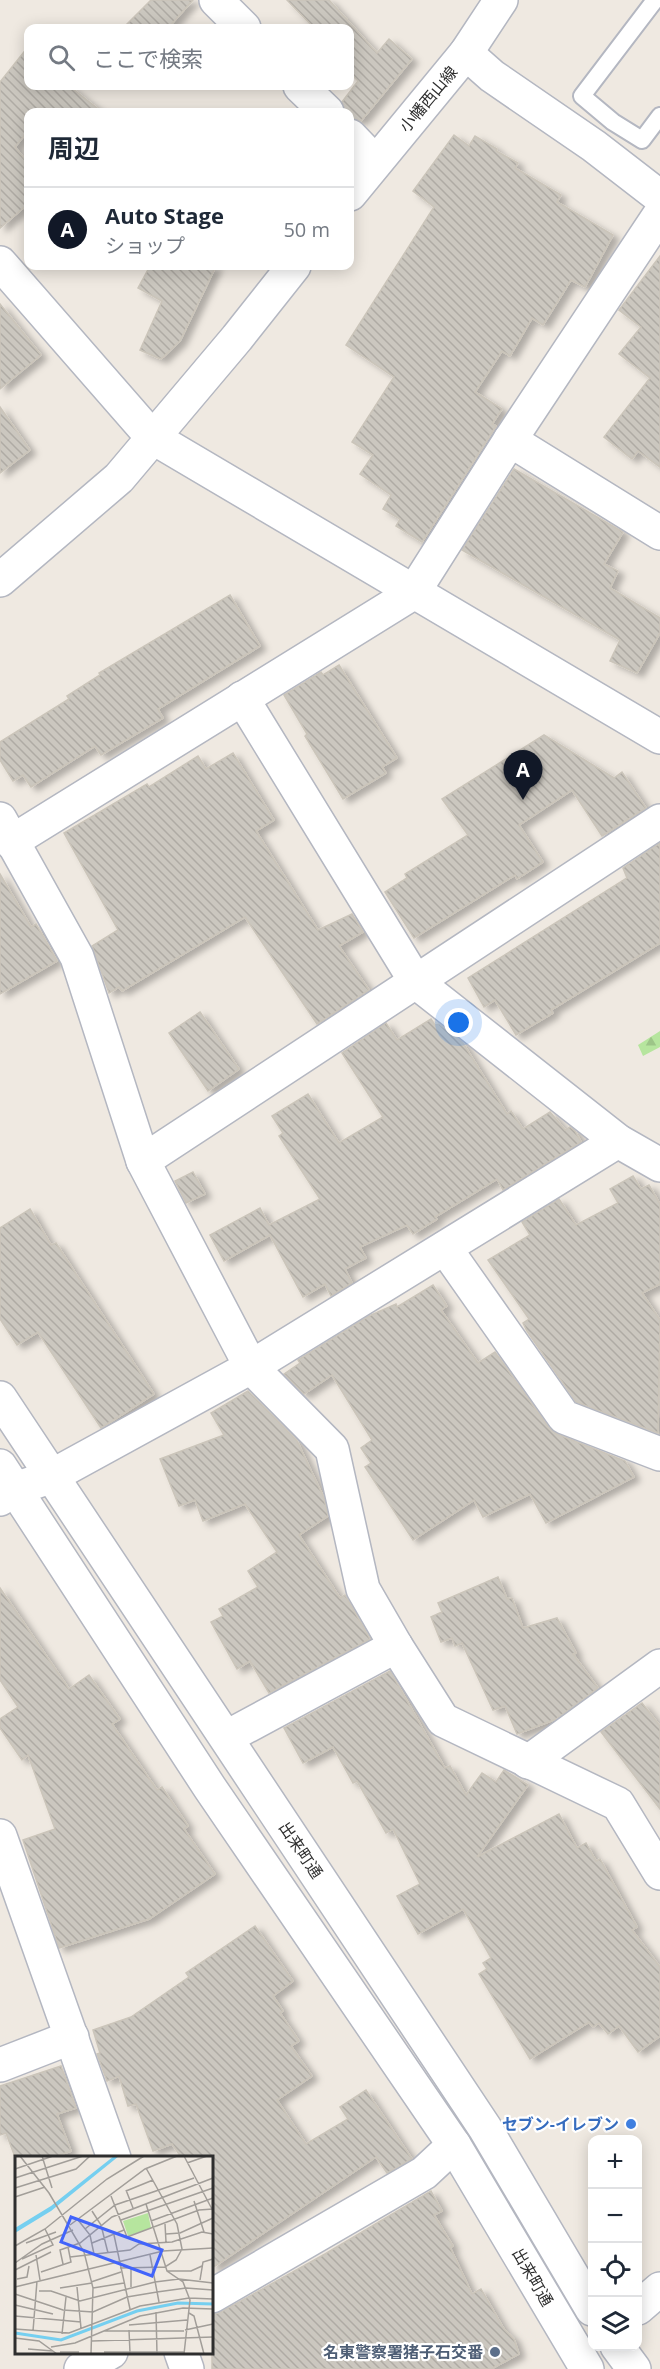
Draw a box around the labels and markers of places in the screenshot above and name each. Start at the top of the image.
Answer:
pin: A [504,750,542,800]
place label: セブン-イレブン [502,2113,619,2135]
marker: セブン-イレブン [624,2117,638,2131]
place label: 名東警察署猪子石交番 [323,2341,483,2363]
marker: 名東警察署猪子石交番 [488,2345,502,2359]

